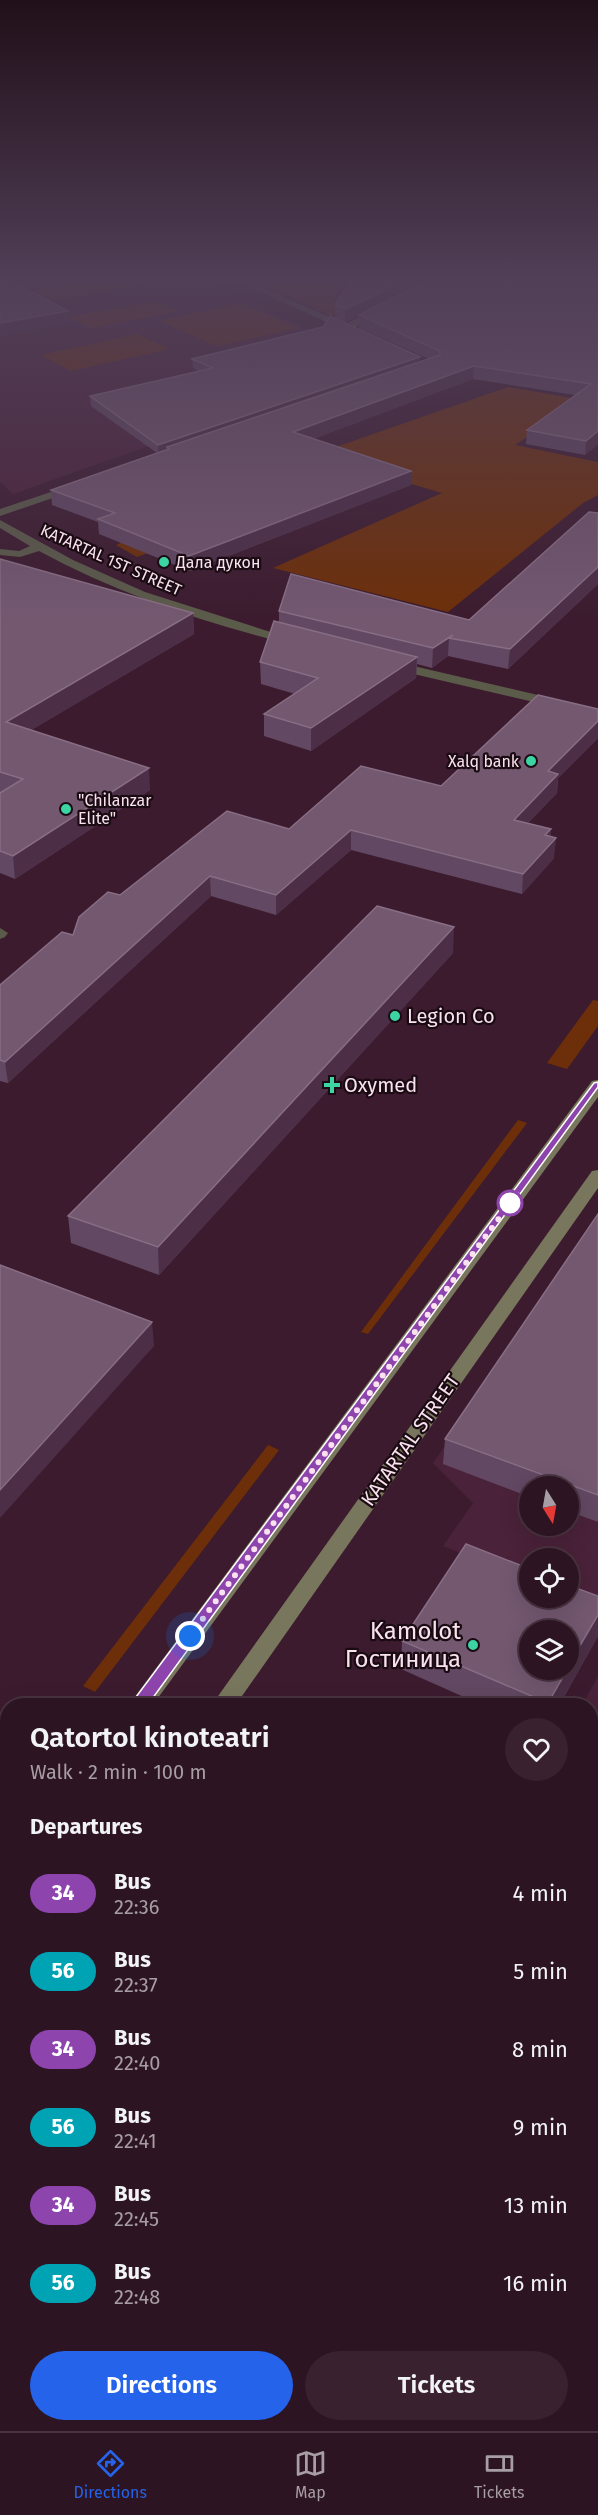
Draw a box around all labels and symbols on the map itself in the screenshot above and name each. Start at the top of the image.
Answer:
street label: KATARTAL 1ST STREET [38,520,185,600]
place label: Дала дукон [175,553,260,572]
marker: Дала дукон [157,555,171,569]
place label: Xalq bank [448,752,520,771]
marker: Xalq bank [524,754,538,768]
place label: "Chilanzar Elite" [78,791,152,828]
marker: "Chilanzar Elite" [59,802,73,816]
place label: Legion Co [407,1004,495,1028]
marker: Legion Co [388,1009,402,1023]
place label: Oxymed [344,1073,417,1097]
marker: Oxymed [325,1078,339,1092]
unlabelled marker [497,1190,523,1216]
street label: KATARTAL STREET [356,1369,465,1511]
north arrow [519,1476,579,1536]
place label: Kamolot Гостиница [345,1617,461,1673]
your location [175,1621,205,1651]
marker: Kamolot Гостиница [466,1638,480,1652]

